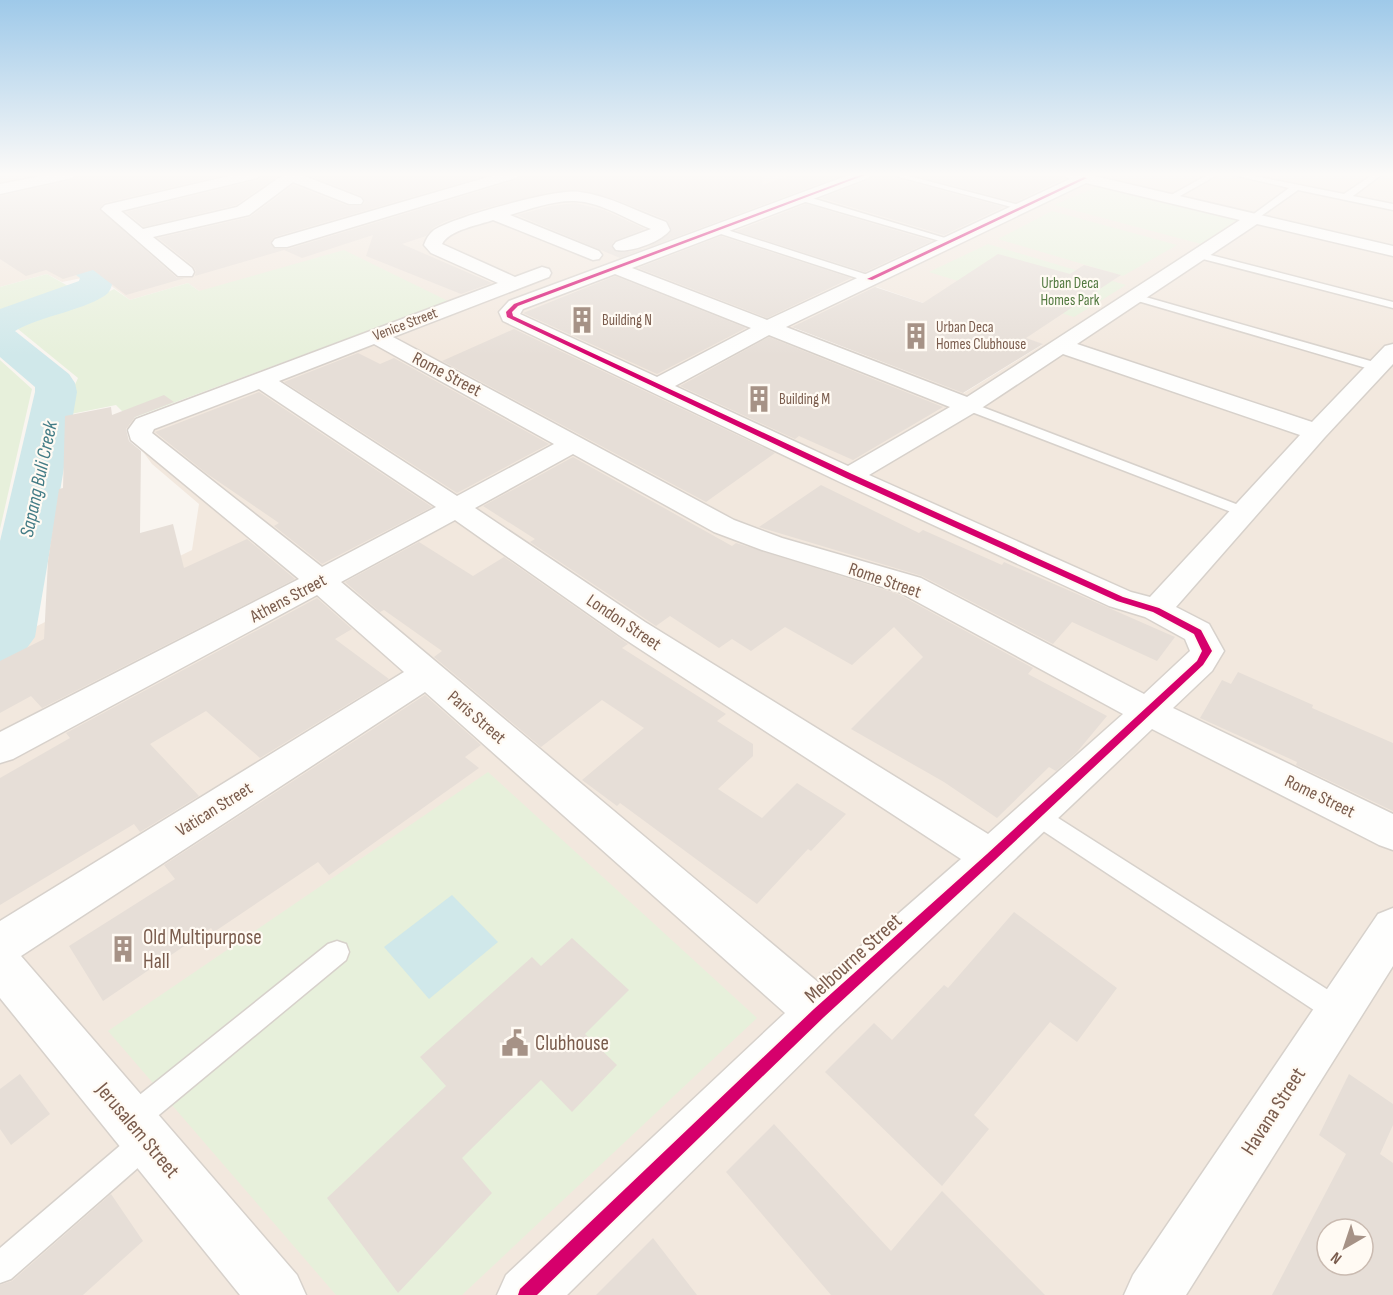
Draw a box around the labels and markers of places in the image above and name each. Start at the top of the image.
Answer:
building icon: Building N [567,305,597,335]
place label: Building N [602,311,652,330]
place label: Urban Deca Homes Clubhouse [936,318,1026,354]
building icon: Urban Deca Homes Clubhouse [901,321,931,351]
building icon: Building M [744,384,774,414]
place label: Building M [779,390,830,409]
place label: Old Multipurpose Hall [143,925,262,974]
building icon: Old Multipurpose Hall [108,934,138,964]
public building icon: Clubhouse [500,1028,530,1058]
place label: Clubhouse [535,1031,609,1056]

